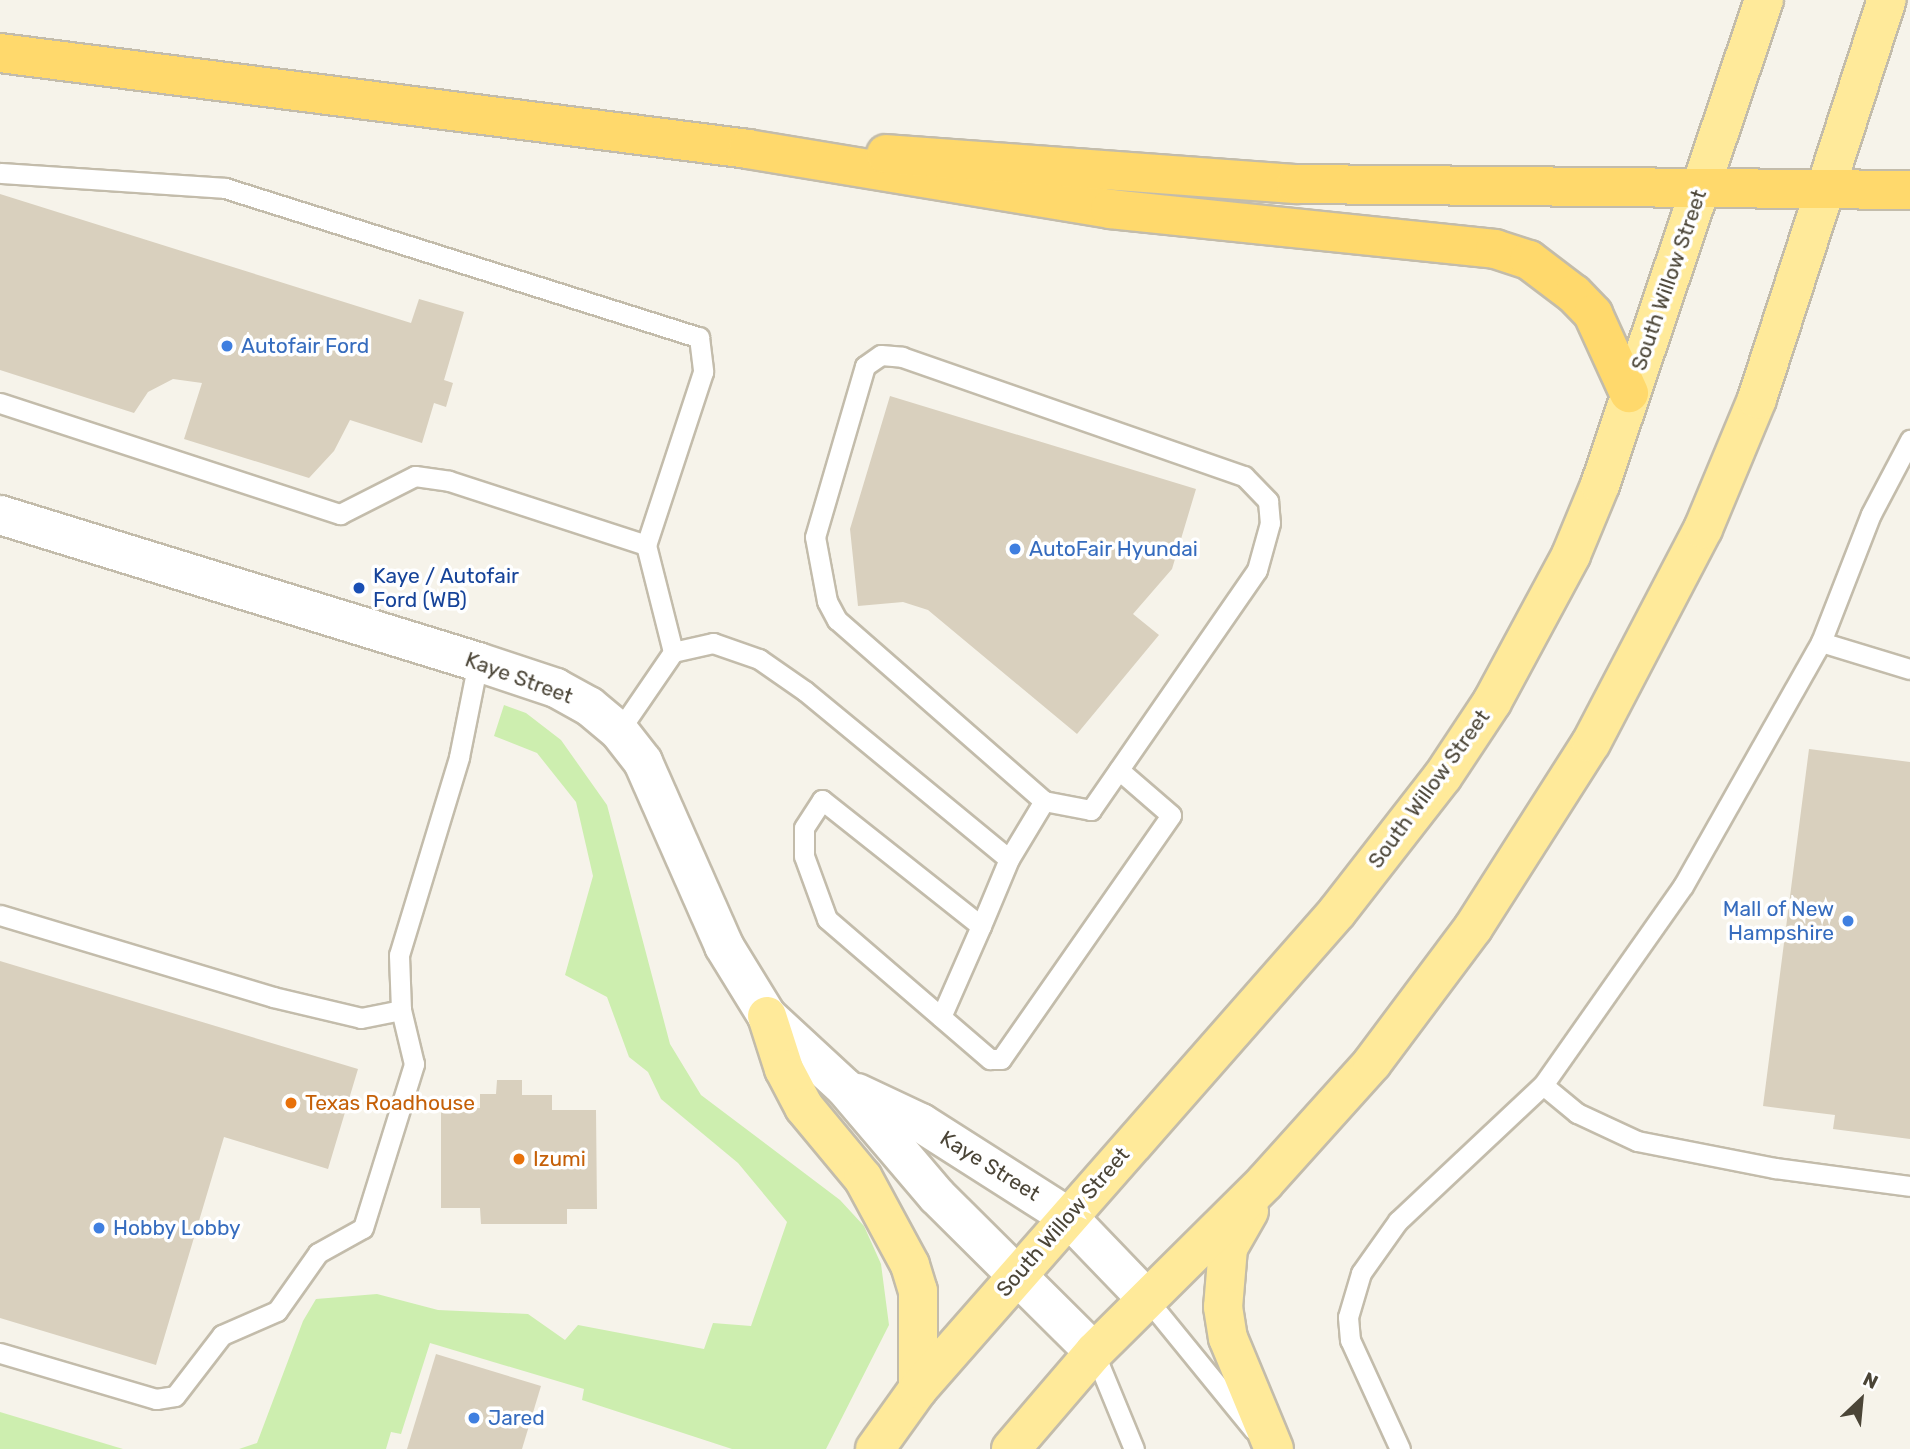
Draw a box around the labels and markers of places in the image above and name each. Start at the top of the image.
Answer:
place label: Autofair Ford [241,333,370,359]
marker: Autofair Ford [219,338,235,354]
place label: AutoFair Hyundai [1029,536,1198,562]
marker: AutoFair Hyundai [1007,541,1023,557]
place label: Kaye / Autofair Ford (WB) [373,563,520,613]
marker: Kaye / Autofair Ford (WB) [351,580,367,596]
place label: Mall of New Hampshire [1722,896,1834,946]
marker: Mall of New Hampshire [1840,913,1856,929]
place label: Texas Roadhouse [305,1090,475,1116]
marker: Texas Roadhouse [283,1095,299,1111]
place label: Izumi [533,1146,586,1172]
marker: Izumi [511,1151,527,1167]
place label: Hobby Lobby [113,1215,241,1241]
marker: Hobby Lobby [91,1220,107,1236]
place label: Jared [488,1405,545,1431]
marker: Jared [466,1410,482,1426]

